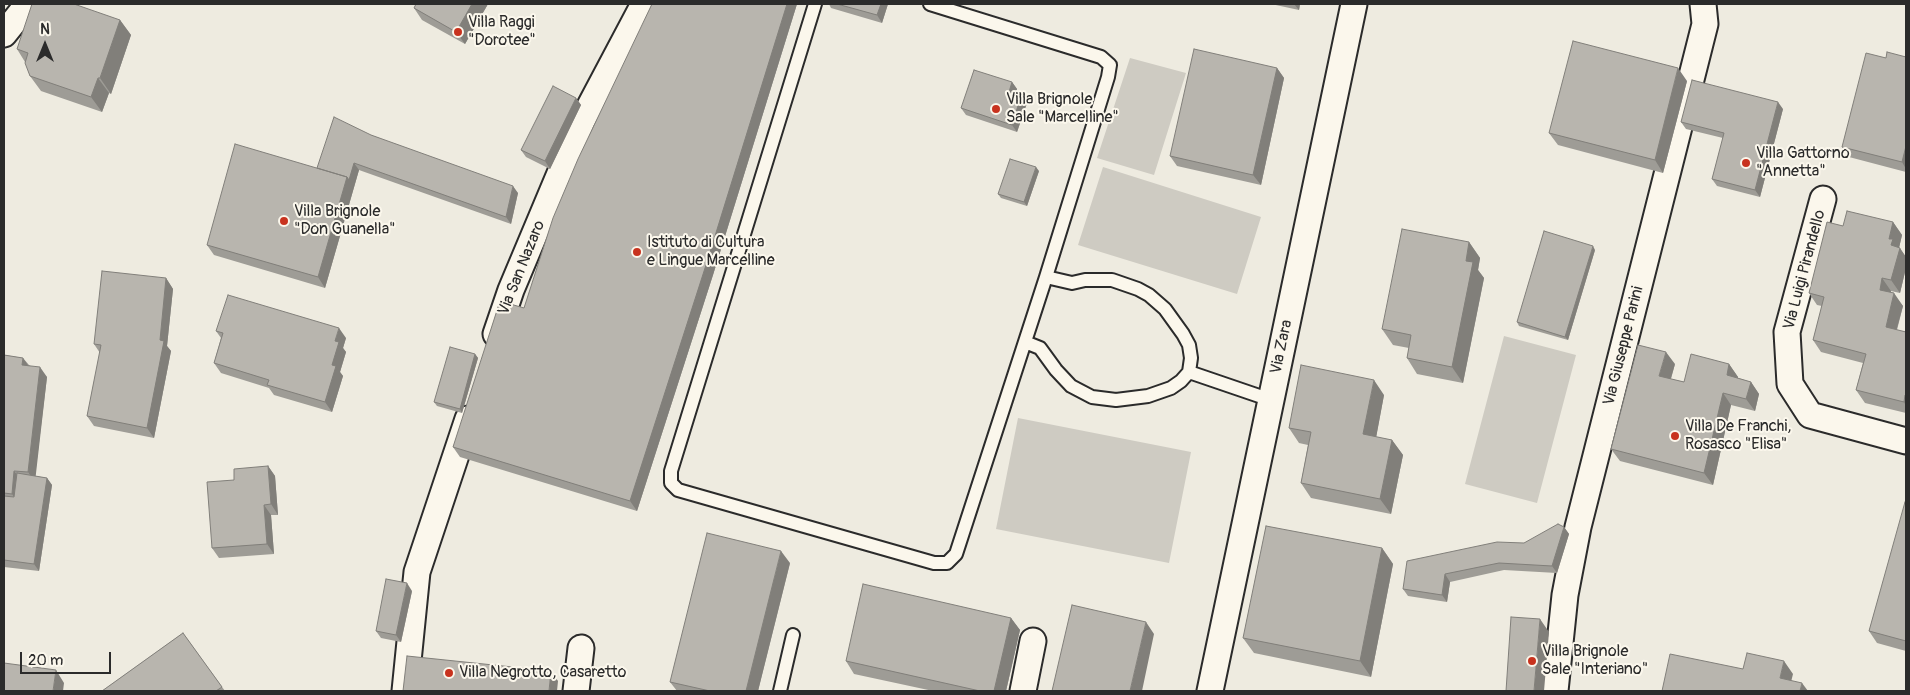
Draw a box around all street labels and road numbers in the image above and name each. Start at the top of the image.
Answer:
street label: Via Luigi Pirandello [1780,208,1830,332]
street label: Via San Nazaro [494,218,550,318]
street label: Via Giuseppe Parini [1600,284,1648,408]
street label: Via Zara [1267,318,1297,376]

